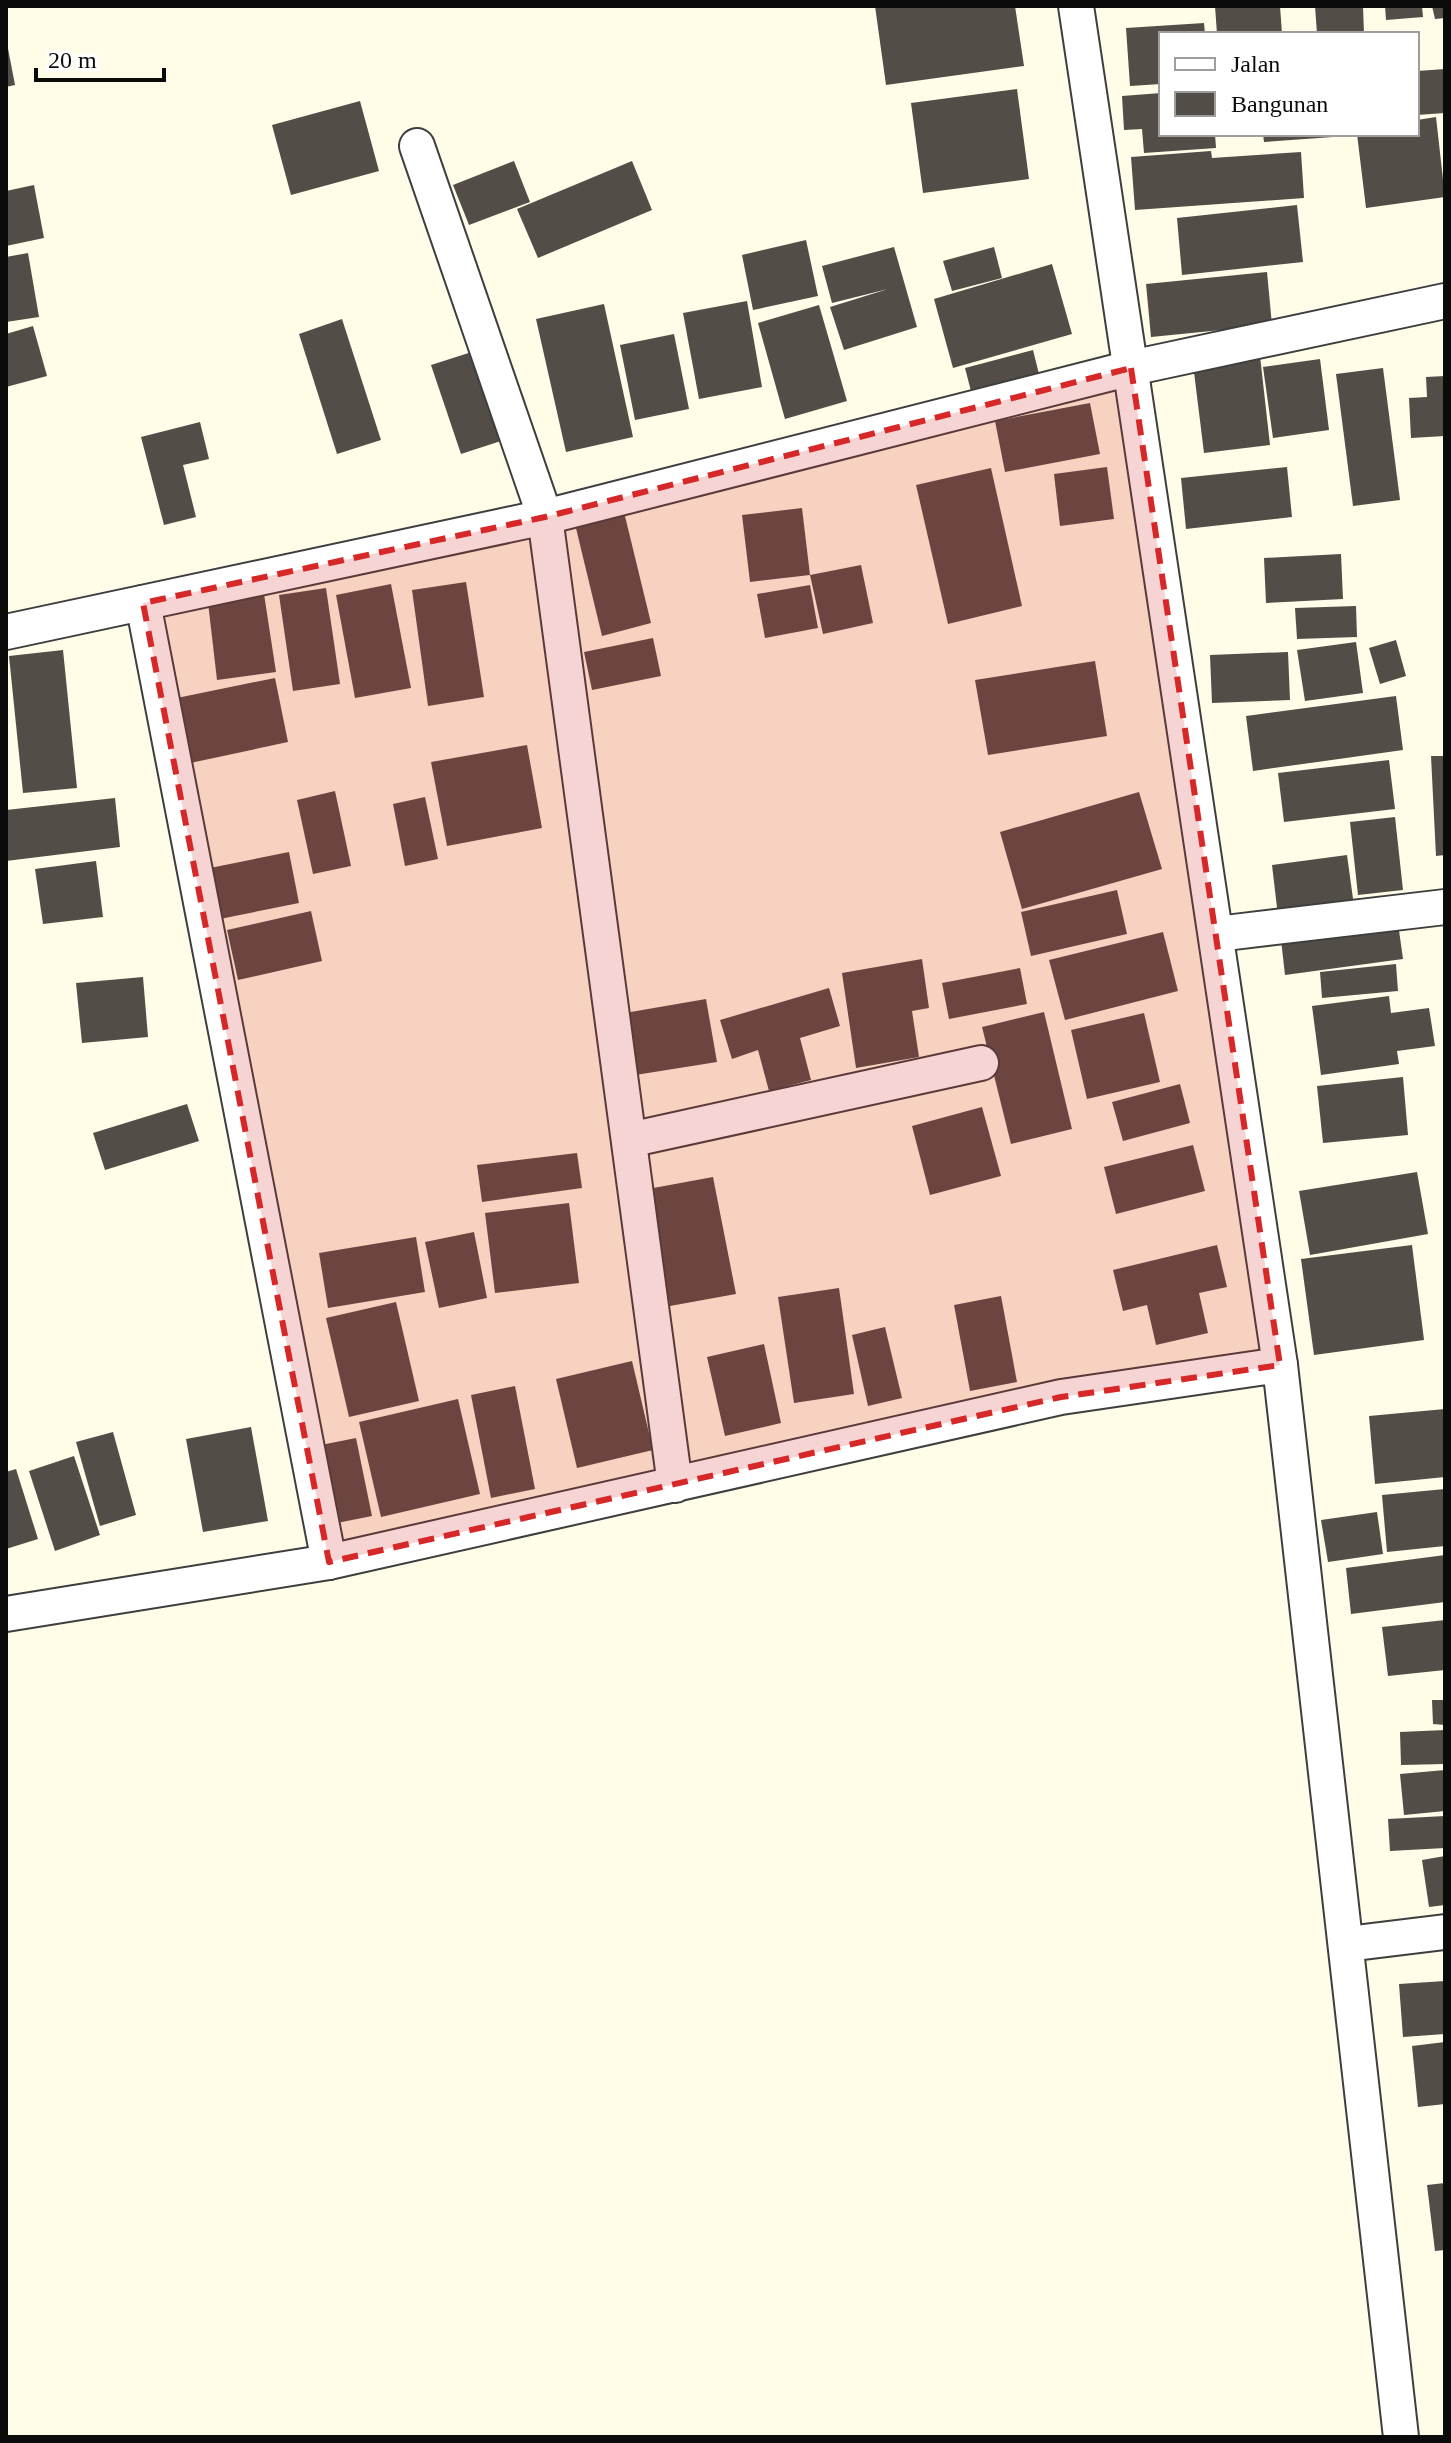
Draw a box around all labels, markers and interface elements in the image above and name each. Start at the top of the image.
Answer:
scale bar [36,32,164,82]
legend [1159,32,1419,136]
text: 20 m [48,47,97,73]
text: Jalan [1231,51,1280,77]
text: Bangunan [1231,91,1328,117]

